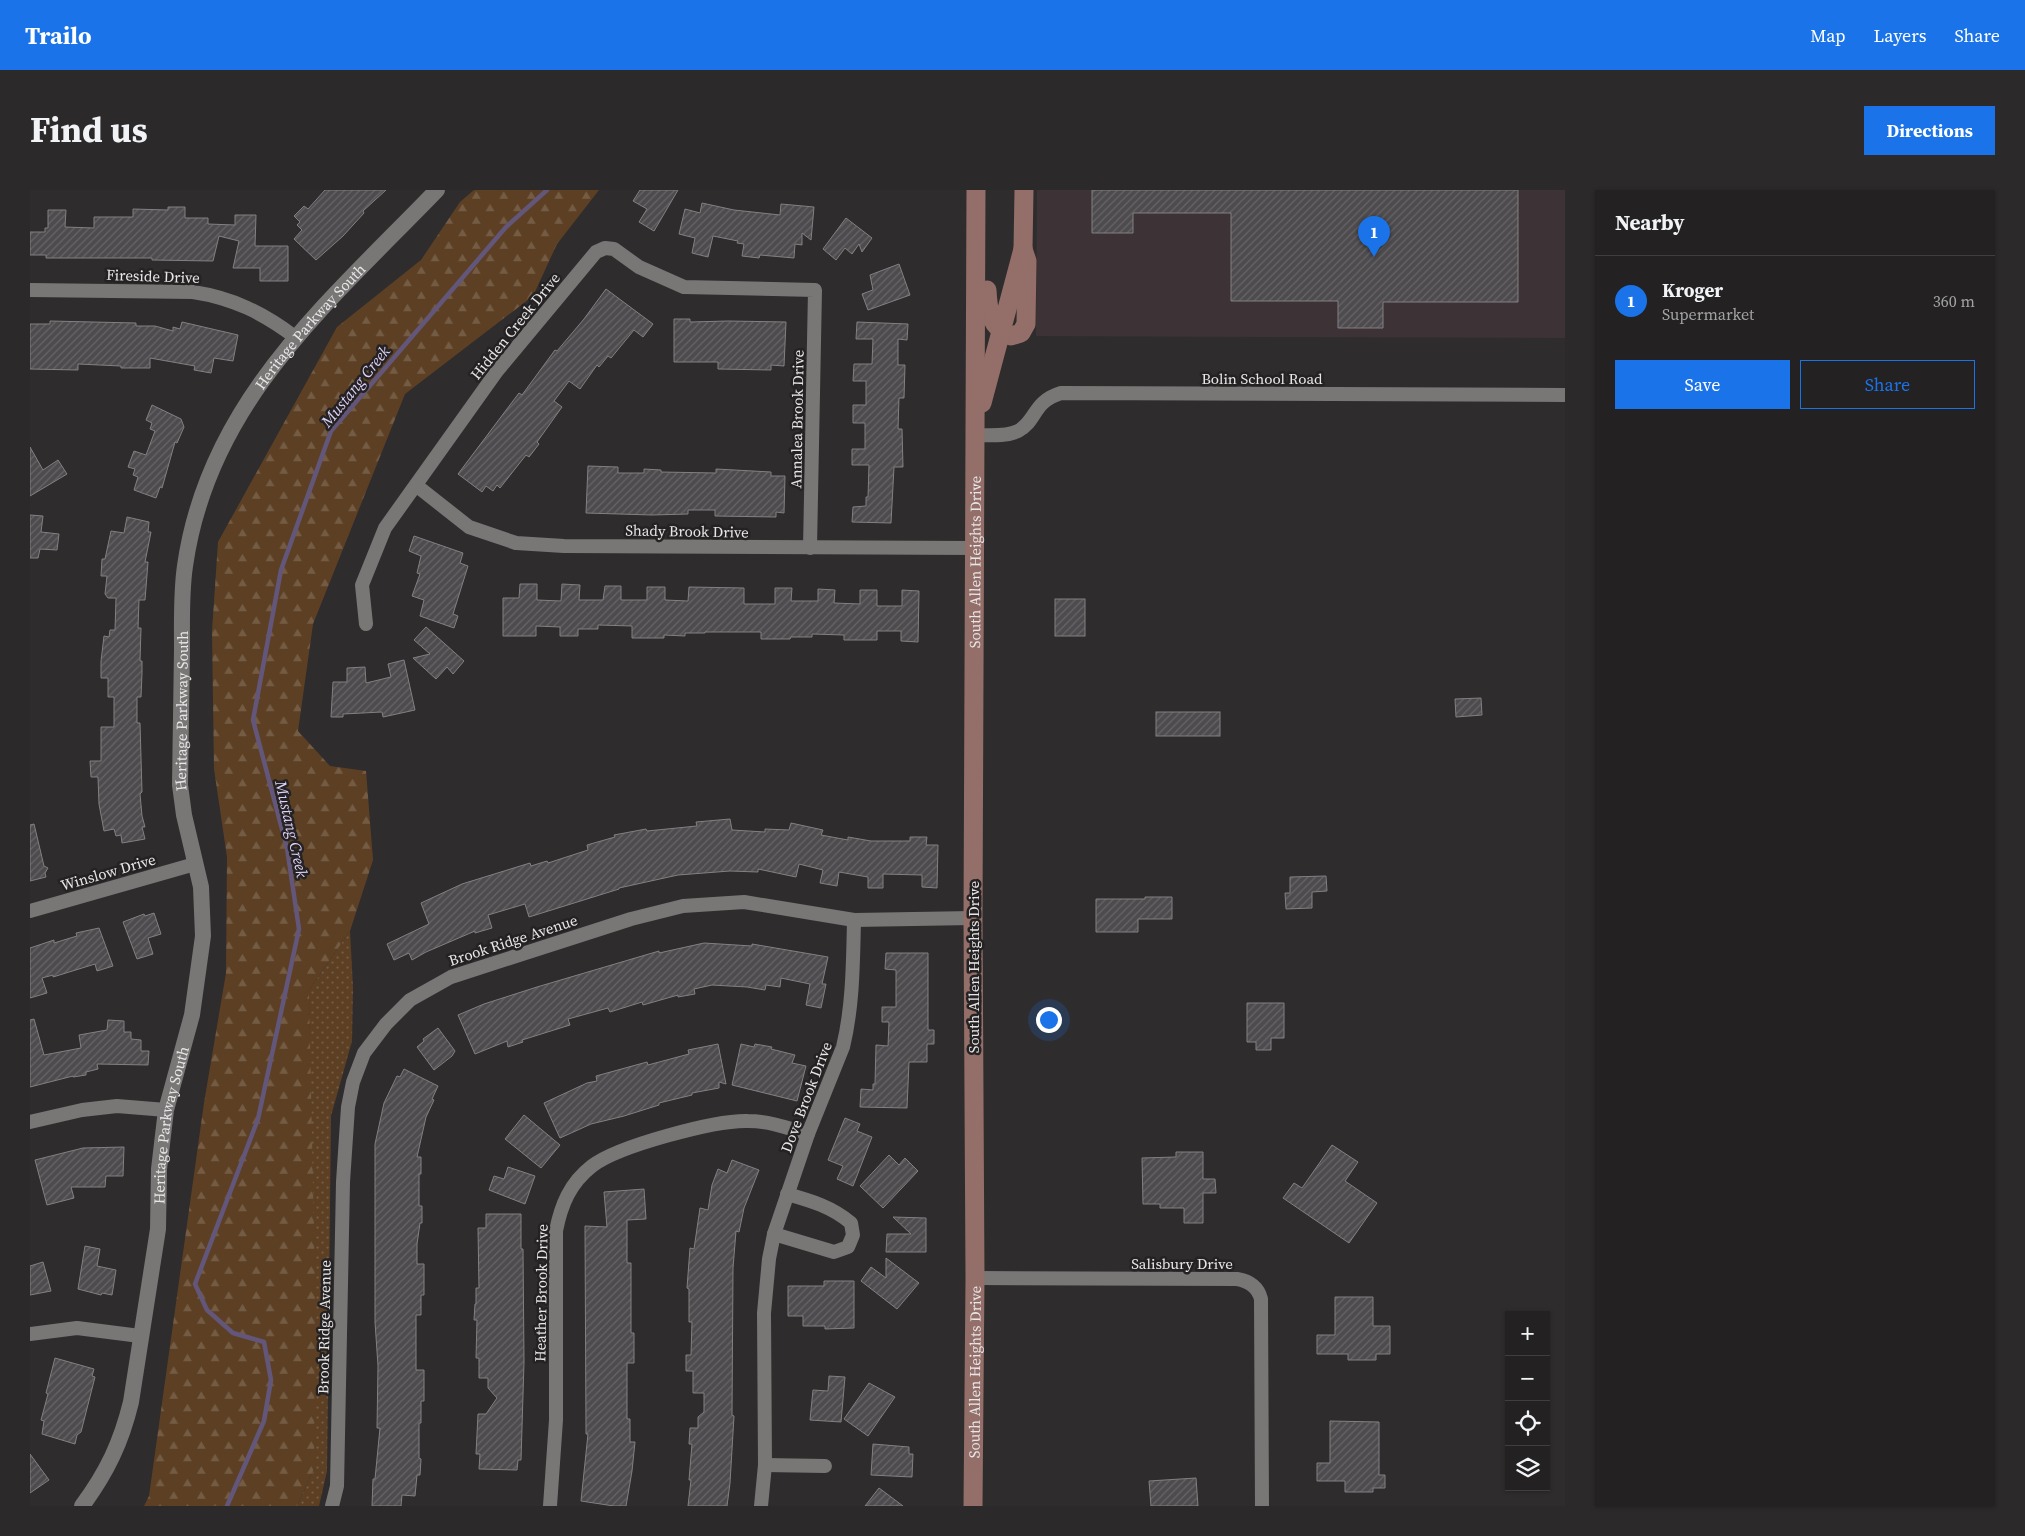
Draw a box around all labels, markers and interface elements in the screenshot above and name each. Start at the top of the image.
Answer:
text: Trailo [25,19,92,52]
text: Map [1810,23,1845,48]
text: Layers [1873,23,1926,48]
text: Share [1954,23,2000,48]
text: Find us [30,106,148,154]
button: Directions [1864,106,1995,155]
text: Nearby [1615,208,1685,237]
pin: 1 [1358,216,1390,257]
street label: Heritage Parkway South [249,258,370,393]
street label: Fireside Drive [106,264,200,288]
street label: Hidden Creek Drive [465,268,565,384]
text: Kroger [1662,277,1723,303]
text: 1 [1627,290,1635,312]
text: 360 m [1933,290,1975,312]
text: Supermarket [1662,303,1754,325]
water label: Mustang Creek [315,340,395,432]
street label: Annalea Brook Drive [785,349,809,489]
button: Save [1615,360,1790,409]
button: Share [1800,360,1975,409]
street label: Bolin School Road [1201,368,1323,389]
street label: South Allen Heights Drive [964,475,985,648]
street label: Shady Brook Drive [625,519,749,543]
street label: Heritage Parkway South [169,631,193,792]
water label: Mustang Creek [270,777,314,880]
street label: Winslow Drive [58,848,158,896]
street label: South Allen Heights Drive [963,881,984,1053]
street label: Brook Ridge Avenue [446,909,580,971]
your location [1036,1007,1062,1033]
street label: Dove Brook Drive [775,1038,837,1155]
street label: Heritage Parkway South [148,1044,194,1204]
street label: Heather Brook Drive [529,1224,553,1362]
street label: Salisbury Drive [1131,1253,1233,1274]
street label: Brook Ridge Avenue [312,1259,336,1394]
street label: South Allen Heights Drive [963,1285,985,1458]
map controls [1505,1311,1550,1491]
button: + [1505,1311,1550,1356]
button: − [1505,1356,1550,1401]
button: locate [1505,1401,1550,1446]
button: layers [1505,1446,1550,1491]

